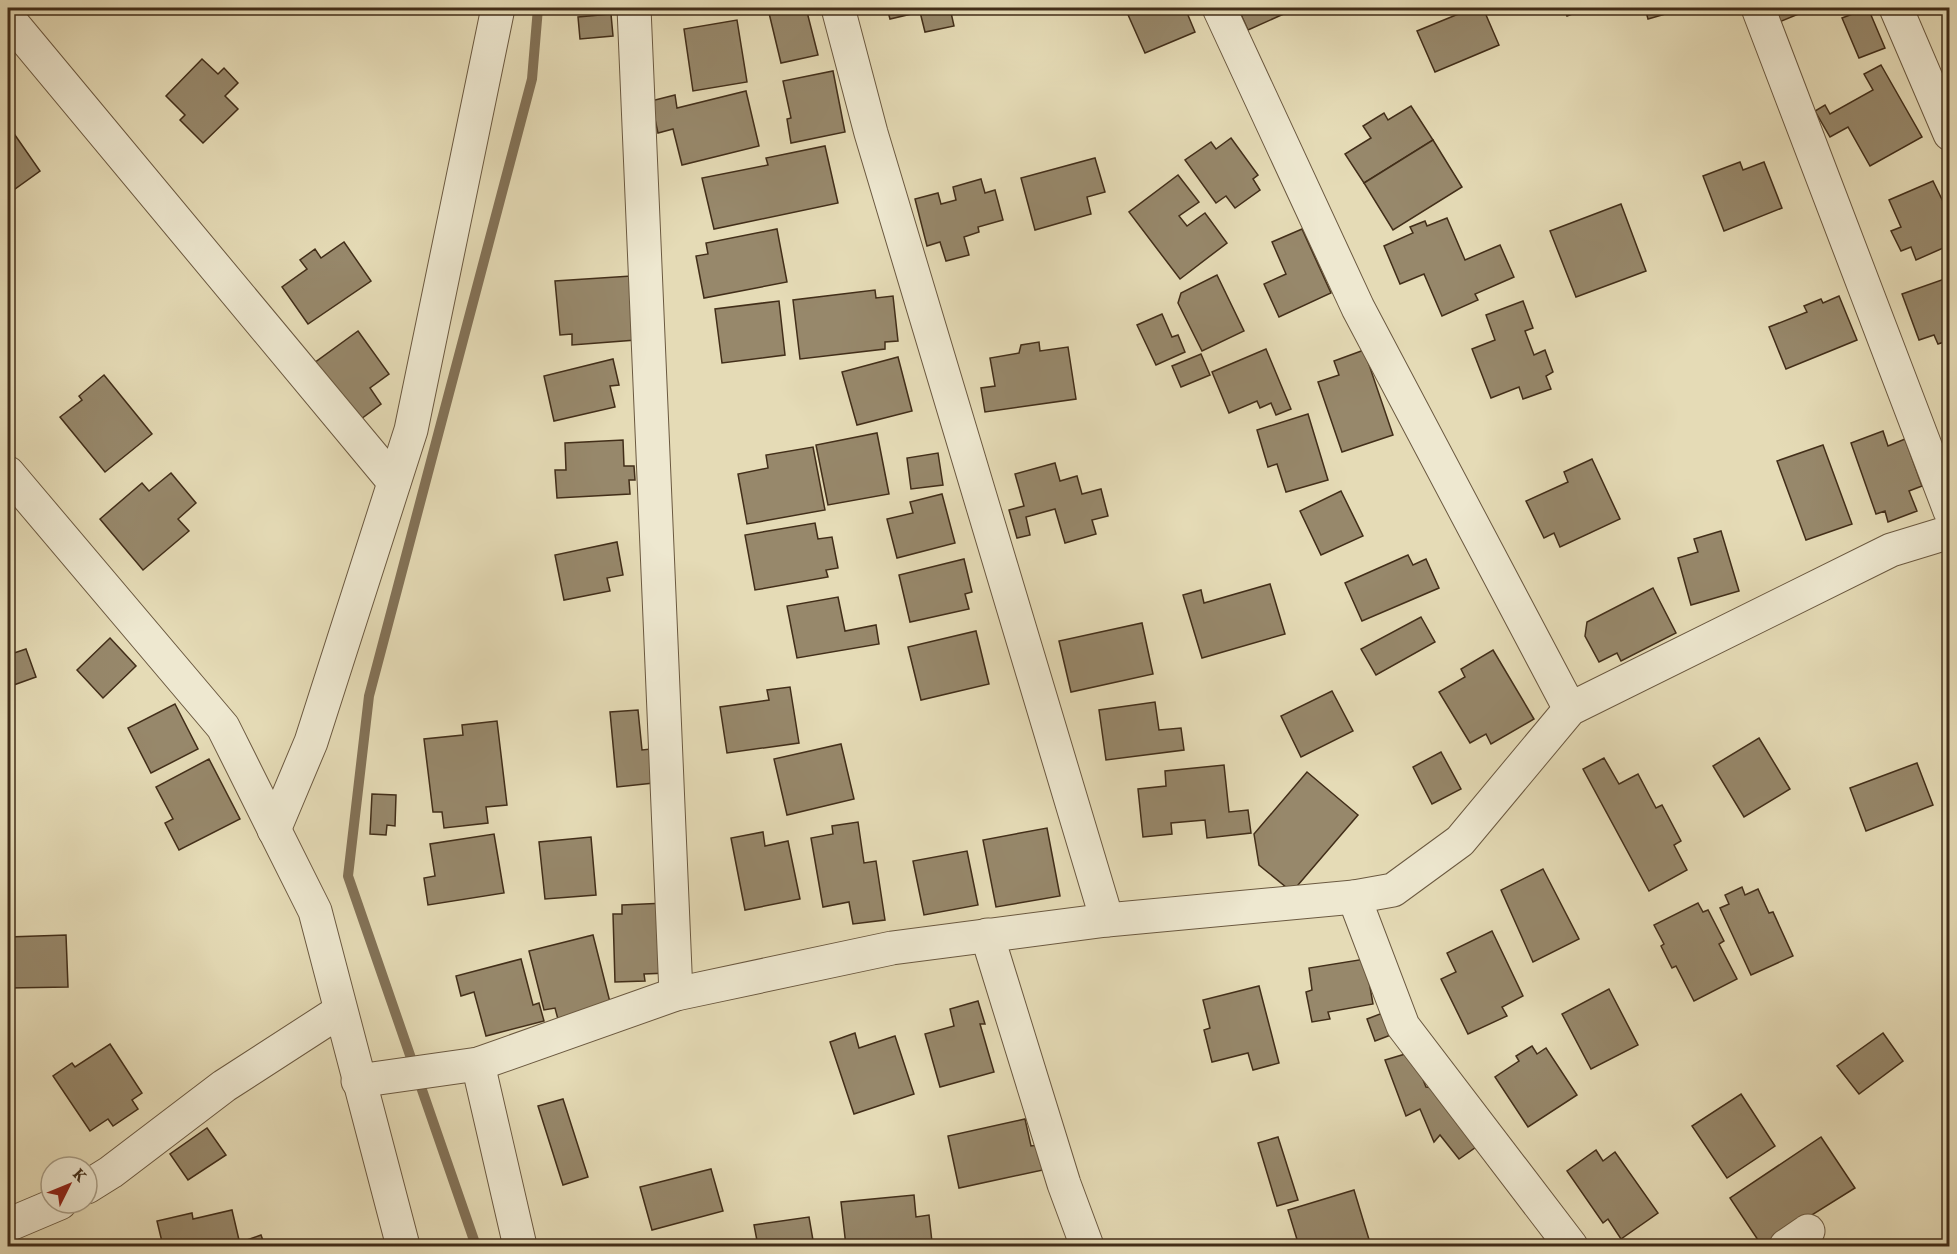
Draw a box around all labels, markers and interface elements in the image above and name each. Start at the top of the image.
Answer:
north arrow [39,1155,99,1215]
text: K [67,1164,91,1188]

